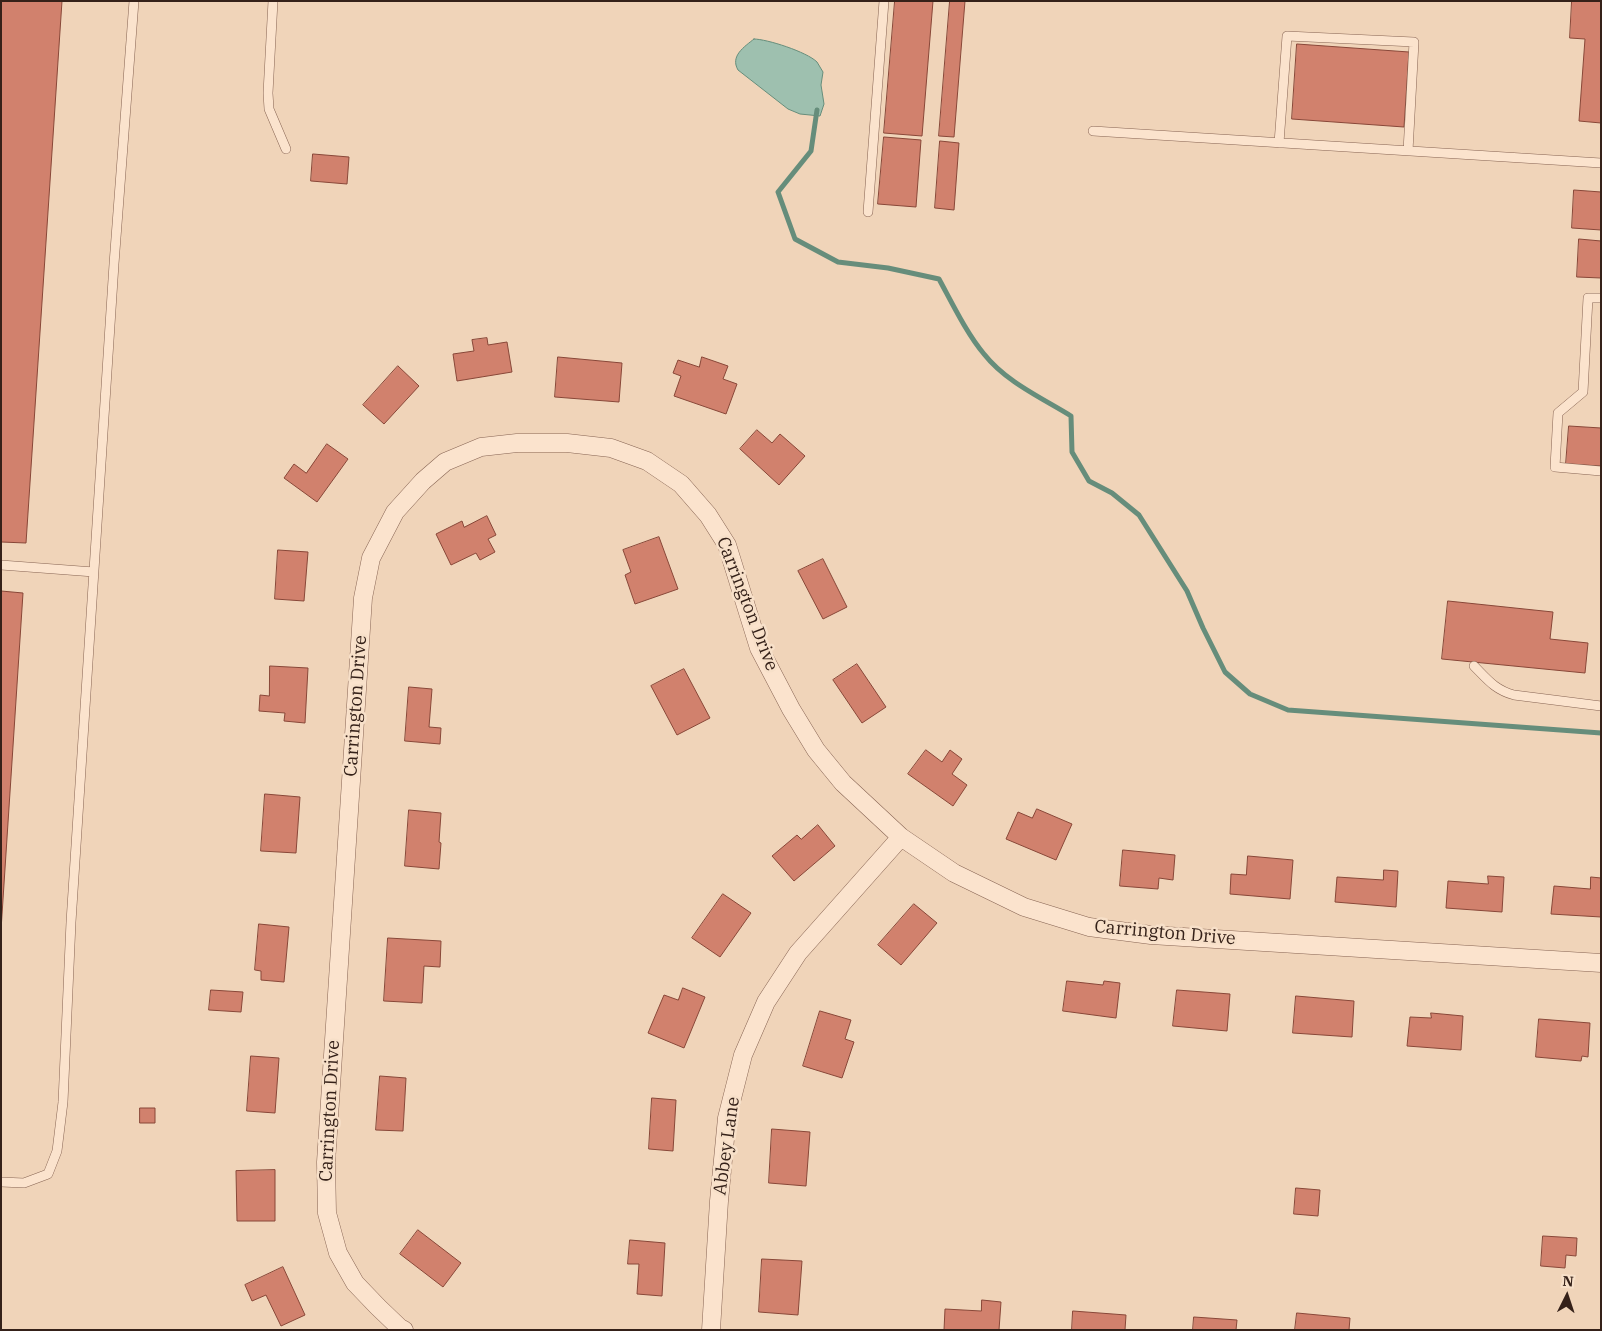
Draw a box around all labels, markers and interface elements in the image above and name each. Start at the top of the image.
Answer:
street label: Carrington Drive [711,534,783,674]
street label: Carrington Drive [340,634,372,778]
street label: Carrington Drive [1093,916,1237,950]
street label: Carrington Drive [316,1040,344,1182]
street label: Abbey Lane [709,1095,745,1197]
north arrow [1542,1271,1592,1321]
text: N [1562,1272,1574,1290]

